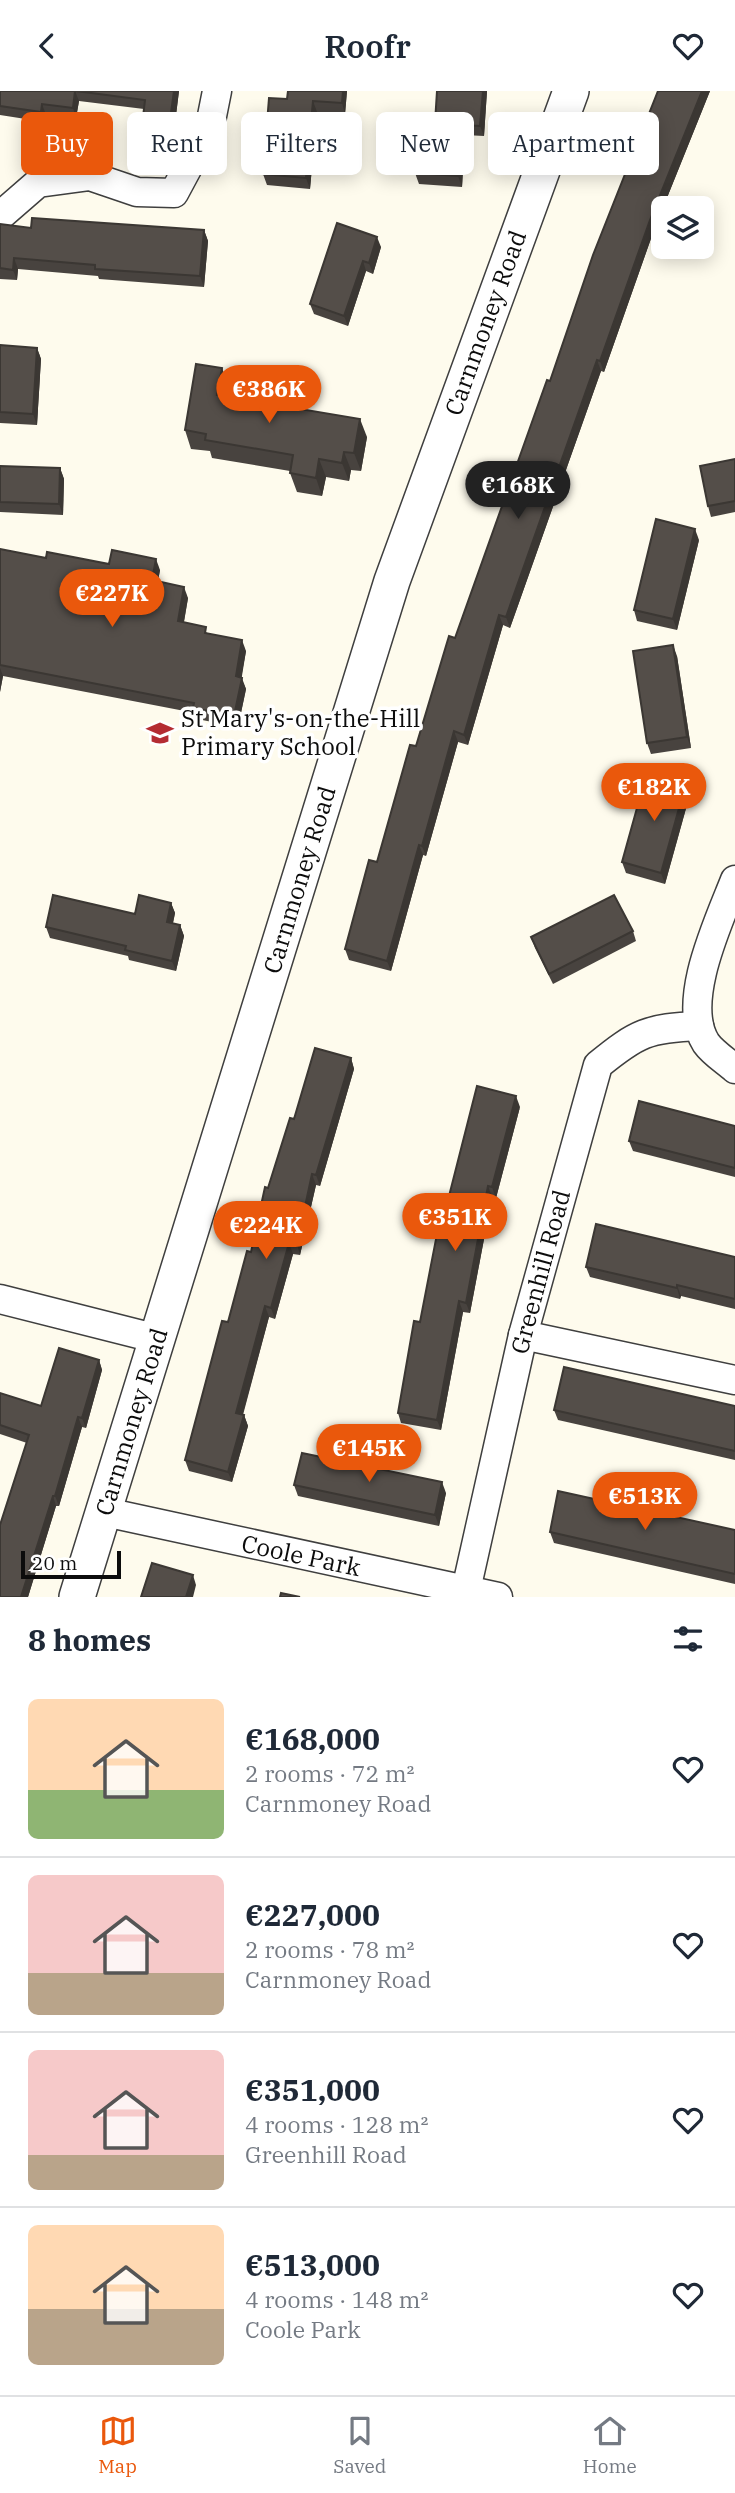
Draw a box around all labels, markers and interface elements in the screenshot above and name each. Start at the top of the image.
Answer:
text: Roofr [324,25,411,67]
icon: back [28,27,66,65]
icon: heart [669,27,707,65]
chip: Buy [21,112,113,175]
chip: Rent [127,112,227,175]
chip: Filters [241,112,362,175]
chip: New [376,112,474,175]
chip: Apartment [488,112,659,175]
map controls [651,196,714,259]
button: layers [651,196,714,259]
street label: Carnmoney Road [437,226,533,420]
pin: €386K [220,365,318,425]
text: €386K [232,373,306,403]
pin: €168K [469,461,567,521]
text: €168K [481,469,555,499]
pin: €227K [63,569,161,629]
text: €227K [75,577,149,607]
place label: St Mary's-on-the-Hill Primary School [181,702,420,762]
school or university icon: St Mary's-on-the-Hill Primary School [145,718,175,748]
pin: €182K [605,763,703,823]
text: €182K [617,771,691,801]
street label: Carnmoney Road [255,782,343,977]
street label: Greenhill Road [503,1186,577,1357]
pin: €351K [406,1193,504,1253]
pin: €224K [217,1201,315,1261]
text: €351K [418,1201,492,1231]
text: €224K [229,1209,303,1239]
street label: Carnmoney Road [87,1324,175,1519]
pin: €145K [320,1425,418,1484]
text: €145K [332,1432,406,1462]
pin: €513K [596,1473,694,1532]
text: €513K [608,1480,682,1510]
street label: Coole Park [239,1527,364,1583]
scale bar [21,1548,121,1580]
text: 20 m [32,1551,77,1575]
text: 8 homes [28,1620,151,1659]
icon: filters [669,1620,707,1658]
text: €168,000 [245,1719,380,1758]
icon: home [84,1727,168,1811]
icon: heart [669,1750,707,1788]
text: 2 rooms · 72 m² [245,1758,415,1788]
text: Carnmoney Road [245,1788,431,1818]
text: €227,000 [245,1895,380,1934]
icon: home [84,1903,168,1987]
icon: heart [669,1926,707,1964]
text: 2 rooms · 78 m² [245,1934,415,1964]
text: Carnmoney Road [245,1964,431,1994]
text: €351,000 [245,2070,380,2109]
icon: home [84,2078,168,2162]
icon: heart [669,2101,707,2139]
text: 4 rooms · 128 m² [245,2109,428,2139]
text: Greenhill Road [245,2139,407,2169]
text: €513,000 [245,2245,380,2284]
icon: home [84,2253,168,2337]
icon: heart [669,2276,707,2314]
text: 4 rooms · 148 m² [245,2284,428,2314]
text: Coole Park [245,2314,361,2344]
tab: Map [98,2412,137,2478]
tab: Saved [333,2412,386,2478]
tab: Home [583,2412,637,2478]

